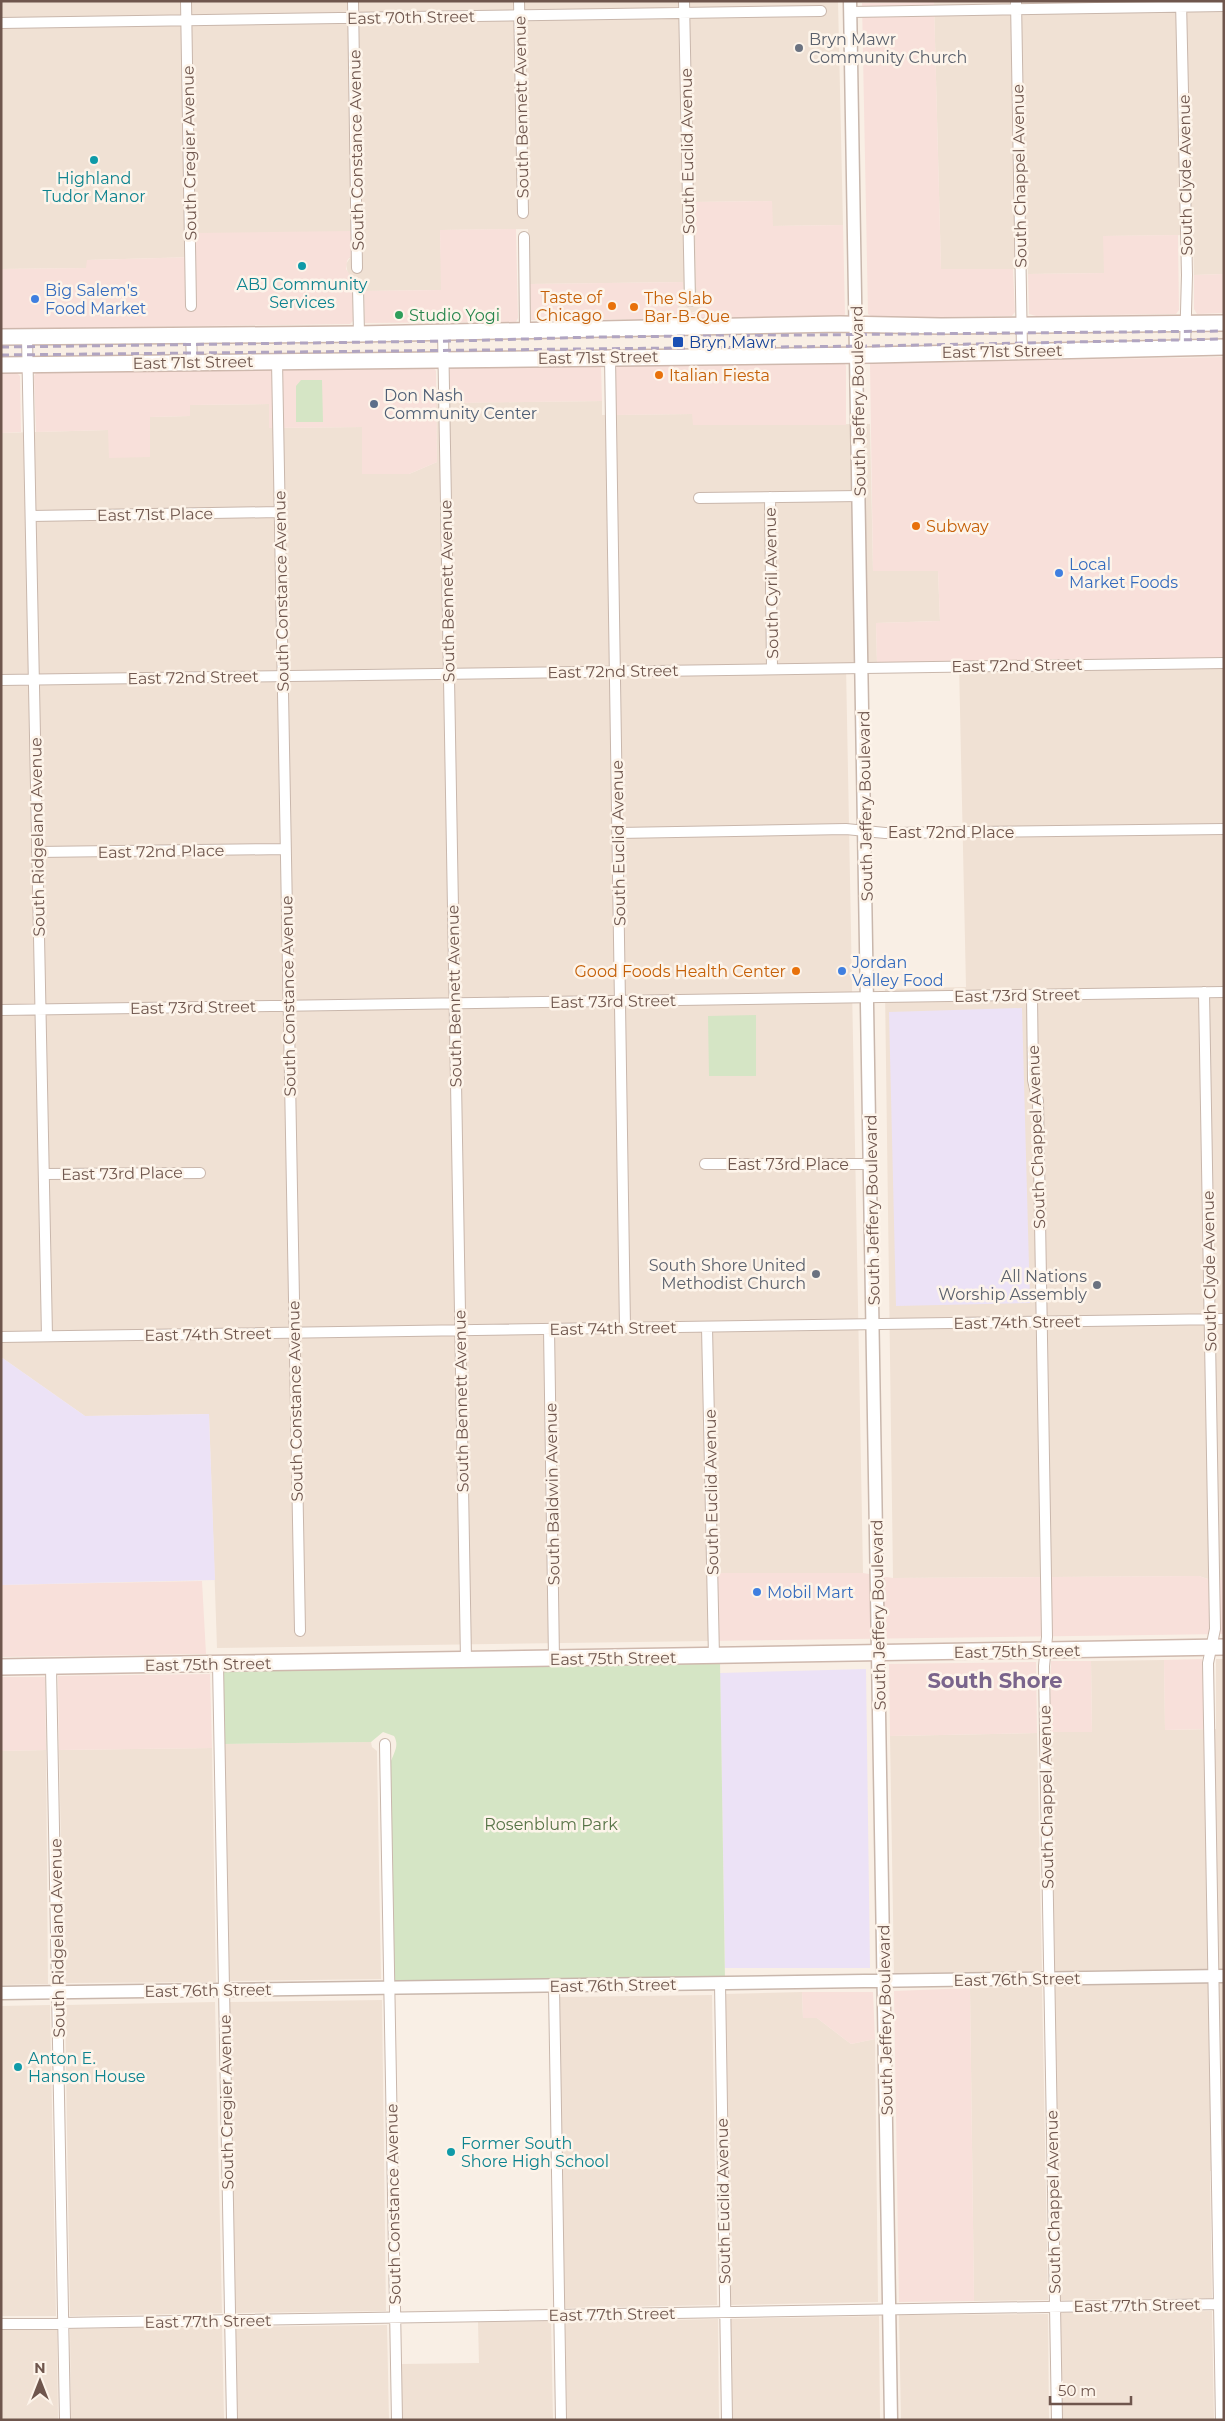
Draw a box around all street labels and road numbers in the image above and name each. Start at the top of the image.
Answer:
street label: East 70th Street [347,7,476,28]
street label: South Bennett Avenue [510,16,533,198]
street label: South Constance Avenue [345,49,368,251]
street label: South Cregier Avenue [178,65,201,241]
street label: South Euclid Avenue [677,68,698,234]
street label: South Chappel Avenue [1008,84,1031,268]
street label: South Clyde Avenue [1175,94,1196,256]
street label: South Jeffery Boulevard [847,305,870,497]
street label: East 71st Street [941,341,1063,362]
street label: East 71st Street [537,347,659,368]
street label: East 71st Street [132,352,254,373]
street label: South Constance Avenue [270,490,293,692]
street label: South Bennett Avenue [436,500,459,682]
street label: East 71st Place [97,504,213,525]
street label: South Cyril Avenue [761,507,782,659]
street label: East 72nd Street [951,655,1083,676]
street label: East 72nd Street [547,661,679,682]
street label: East 72nd Street [127,667,259,688]
street label: South Jeffery Boulevard [854,710,877,902]
street label: South Ridgeland Avenue [26,737,49,937]
street label: South Euclid Avenue [608,760,629,926]
street label: East 72nd Place [888,823,1014,842]
street label: East 72nd Place [98,841,224,862]
street label: South Constance Avenue [277,895,300,1097]
street label: South Bennett Avenue [443,905,466,1087]
street label: East 73rd Street [954,985,1081,1006]
street label: East 73rd Street [550,991,677,1012]
street label: East 73rd Street [130,997,257,1018]
street label: South Chappel Avenue [1024,1045,1049,1229]
street label: South Jeffery Boulevard [861,1114,884,1306]
street label: East 73rd Place [727,1155,849,1174]
street label: East 73rd Place [61,1163,183,1184]
street label: South Clyde Avenue [1199,1190,1220,1352]
street label: South Constance Avenue [284,1300,307,1502]
street label: South Bennett Avenue [450,1310,473,1492]
street label: East 74th Street [953,1312,1081,1333]
street label: East 74th Street [549,1318,677,1339]
street label: East 74th Street [144,1324,272,1345]
street label: South Baldwin Avenue [541,1403,564,1585]
street label: South Euclid Avenue [701,1409,722,1575]
street label: South Jeffery Boulevard [867,1519,890,1711]
street label: East 75th Street [954,1641,1081,1662]
street label: East 75th Street [550,1648,677,1669]
street label: East 75th Street [145,1654,272,1675]
street label: South Chappel Avenue [1035,1705,1058,1889]
street label: South Ridgeland Avenue [46,1838,69,2038]
street label: South Jeffery Boulevard [874,1924,897,2116]
street label: East 76th Street [953,1969,1081,1990]
street label: East 76th Street [549,1975,677,1996]
street label: East 76th Street [144,1980,272,2001]
street label: South Cregier Avenue [215,2014,238,2190]
street label: South Constance Avenue [382,2103,405,2305]
street label: South Chappel Avenue [1042,2110,1065,2294]
street label: South Euclid Avenue [713,2118,734,2284]
street label: East 77th Street [1073,2295,1201,2316]
street label: East 77th Street [548,2304,676,2325]
street label: East 77th Street [144,2311,272,2332]

